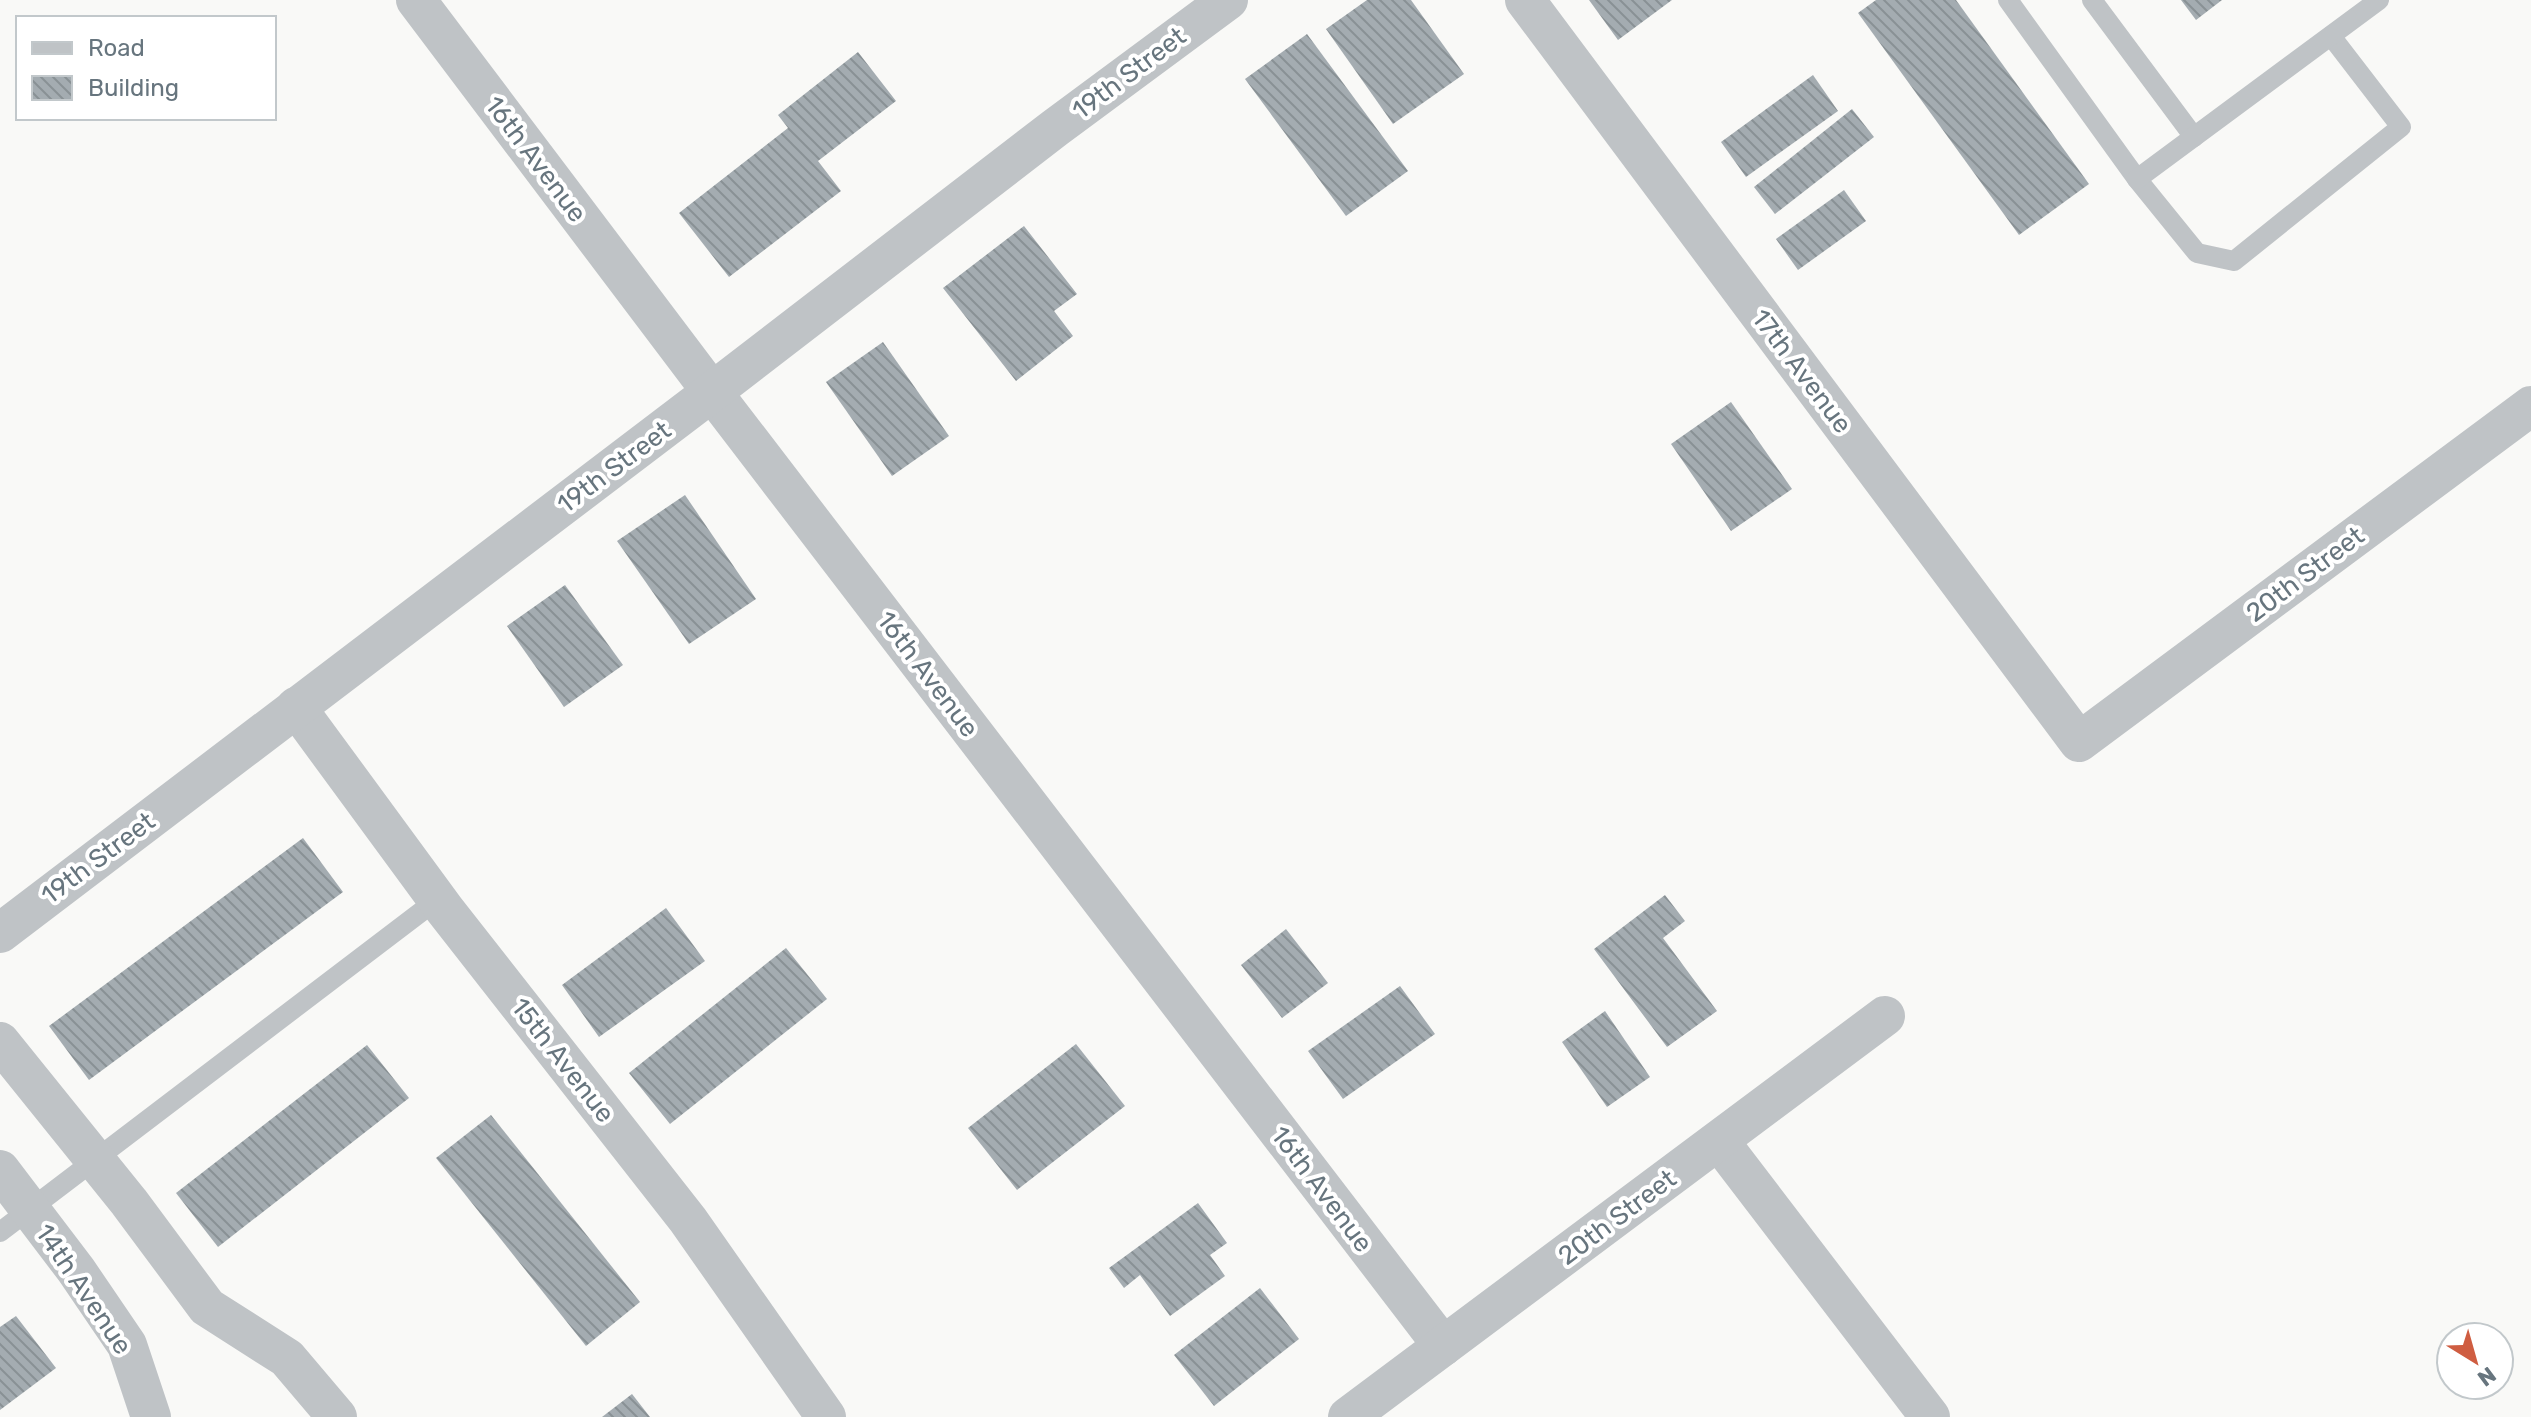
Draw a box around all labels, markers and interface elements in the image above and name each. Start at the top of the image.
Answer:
legend [16,16,276,120]
street label: 19th Street [1066,21,1192,126]
text: Road [88,34,145,62]
text: Building [88,74,179,102]
street label: 16th Avenue [478,90,593,228]
street label: 17th Avenue [1745,303,1858,439]
street label: 19th Street [551,415,677,520]
street label: 20th Street [2240,520,2370,629]
street label: 16th Avenue [870,605,985,743]
street label: 19th Street [35,806,161,911]
street label: 15th Avenue [504,992,621,1129]
street label: 16th Avenue [1264,1120,1379,1258]
street label: 20th Street [1552,1163,1682,1272]
street label: 14th Avenue [29,1218,138,1360]
north arrow [2435,1321,2515,1401]
text: N [2472,1361,2501,1392]

